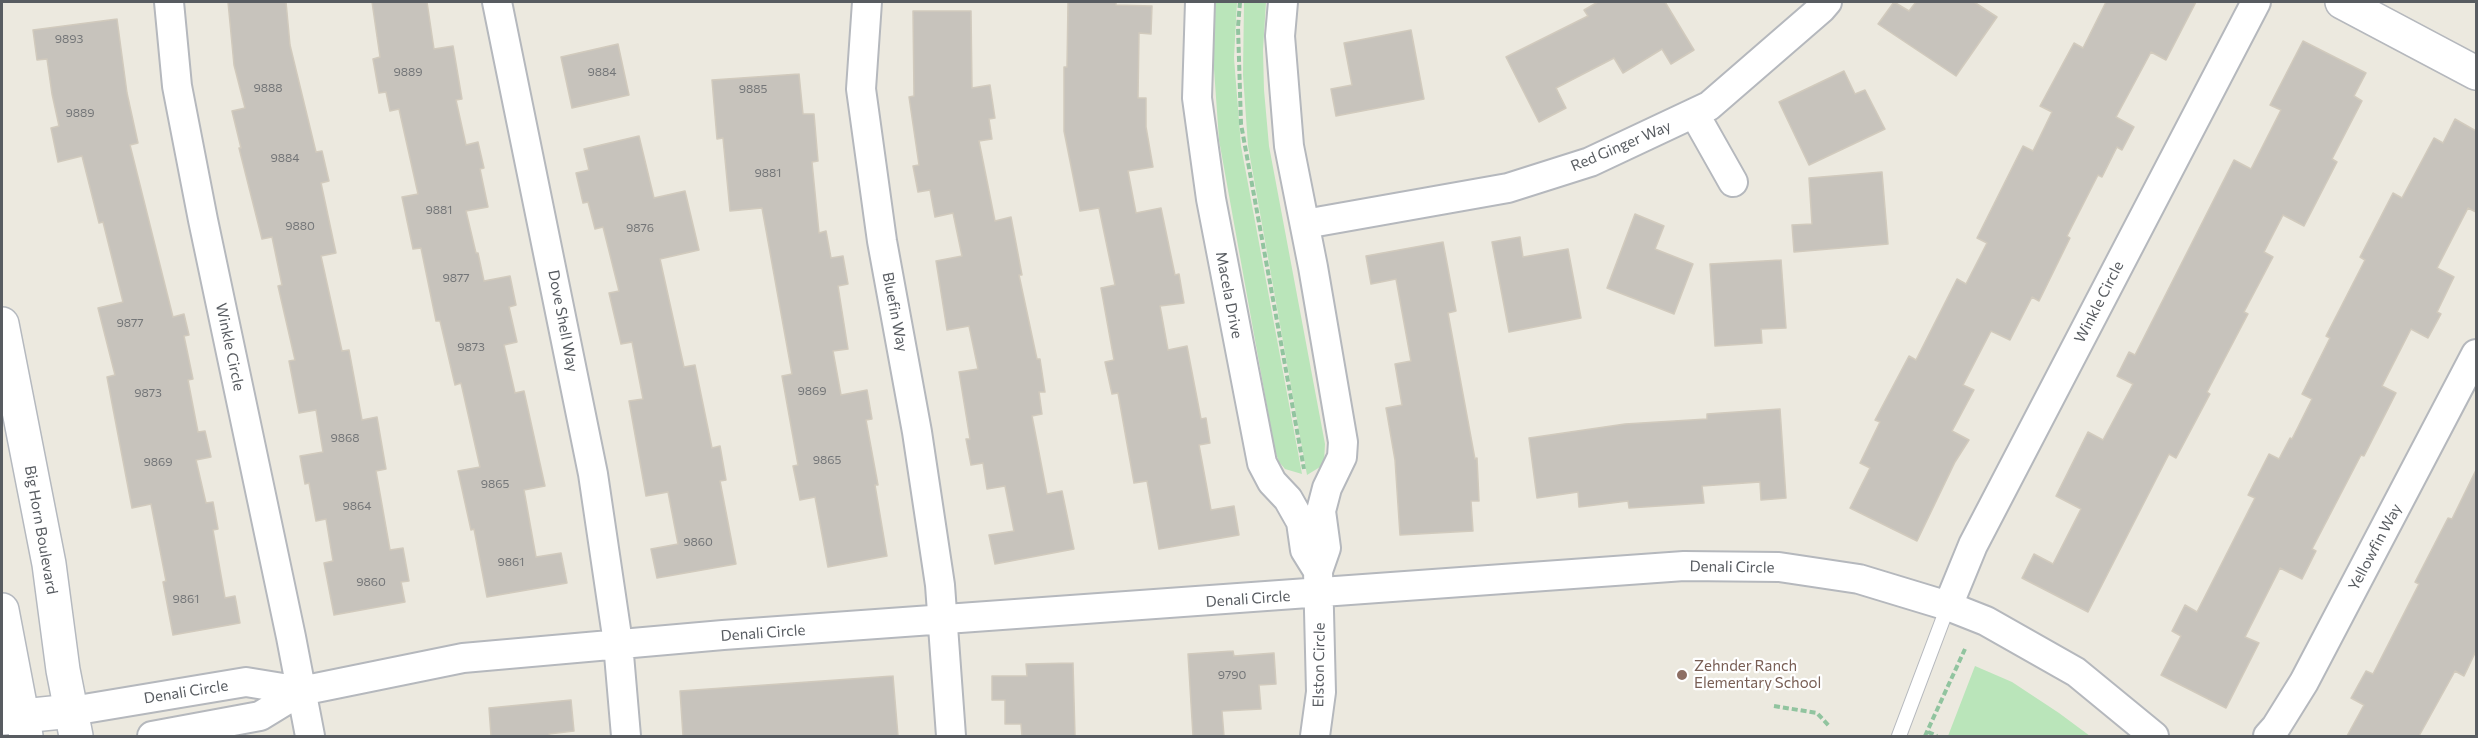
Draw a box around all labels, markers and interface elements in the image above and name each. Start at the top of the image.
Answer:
house number: 9893 [55,32,83,46]
house number: 9889 [393,65,423,79]
house number: 9884 [587,65,617,79]
house number: 9888 [253,81,283,95]
house number: 9885 [739,82,767,96]
house number: 9889 [65,106,95,120]
street label: Red Ginger Way [1568,117,1674,175]
house number: 9884 [270,151,300,165]
house number: 9881 [755,166,781,180]
house number: 9881 [426,203,452,217]
house number: 9880 [285,219,315,233]
house number: 9876 [626,221,654,235]
street label: Macela Drive [1212,250,1246,340]
street label: Winkle Circle [2071,258,2127,346]
street label: Dove Shell Way [544,268,582,374]
house number: 9877 [442,271,470,285]
street label: Bluefin Way [878,271,912,353]
street label: Winkle Circle [212,301,248,393]
house number: 9877 [116,316,144,330]
house number: 9873 [457,340,485,354]
house number: 9869 [798,384,826,398]
house number: 9873 [134,386,162,400]
house number: 9868 [330,431,360,445]
house number: 9865 [813,453,841,467]
house number: 9869 [144,455,172,469]
street label: Big Horn Boulevard [21,464,61,596]
house number: 9865 [481,477,509,491]
house number: 9864 [342,499,372,513]
street label: Yellowfin Way [2345,500,2405,594]
house number: 9860 [683,535,713,549]
house number: 9861 [498,555,524,569]
street label: Denali Circle [1689,557,1775,577]
house number: 9860 [356,575,386,589]
street label: Denali Circle [1205,587,1291,611]
house number: 9861 [173,592,199,606]
street label: Denali Circle [720,621,806,645]
street label: Elston Circle [1309,622,1329,708]
place label: Zehnder Ranch Elementary School [1694,657,1821,692]
house number: 9790 [1218,668,1246,682]
marker: Zehnder Ranch Elementary School [1675,668,1689,682]
street label: Denali Circle [143,676,229,708]

